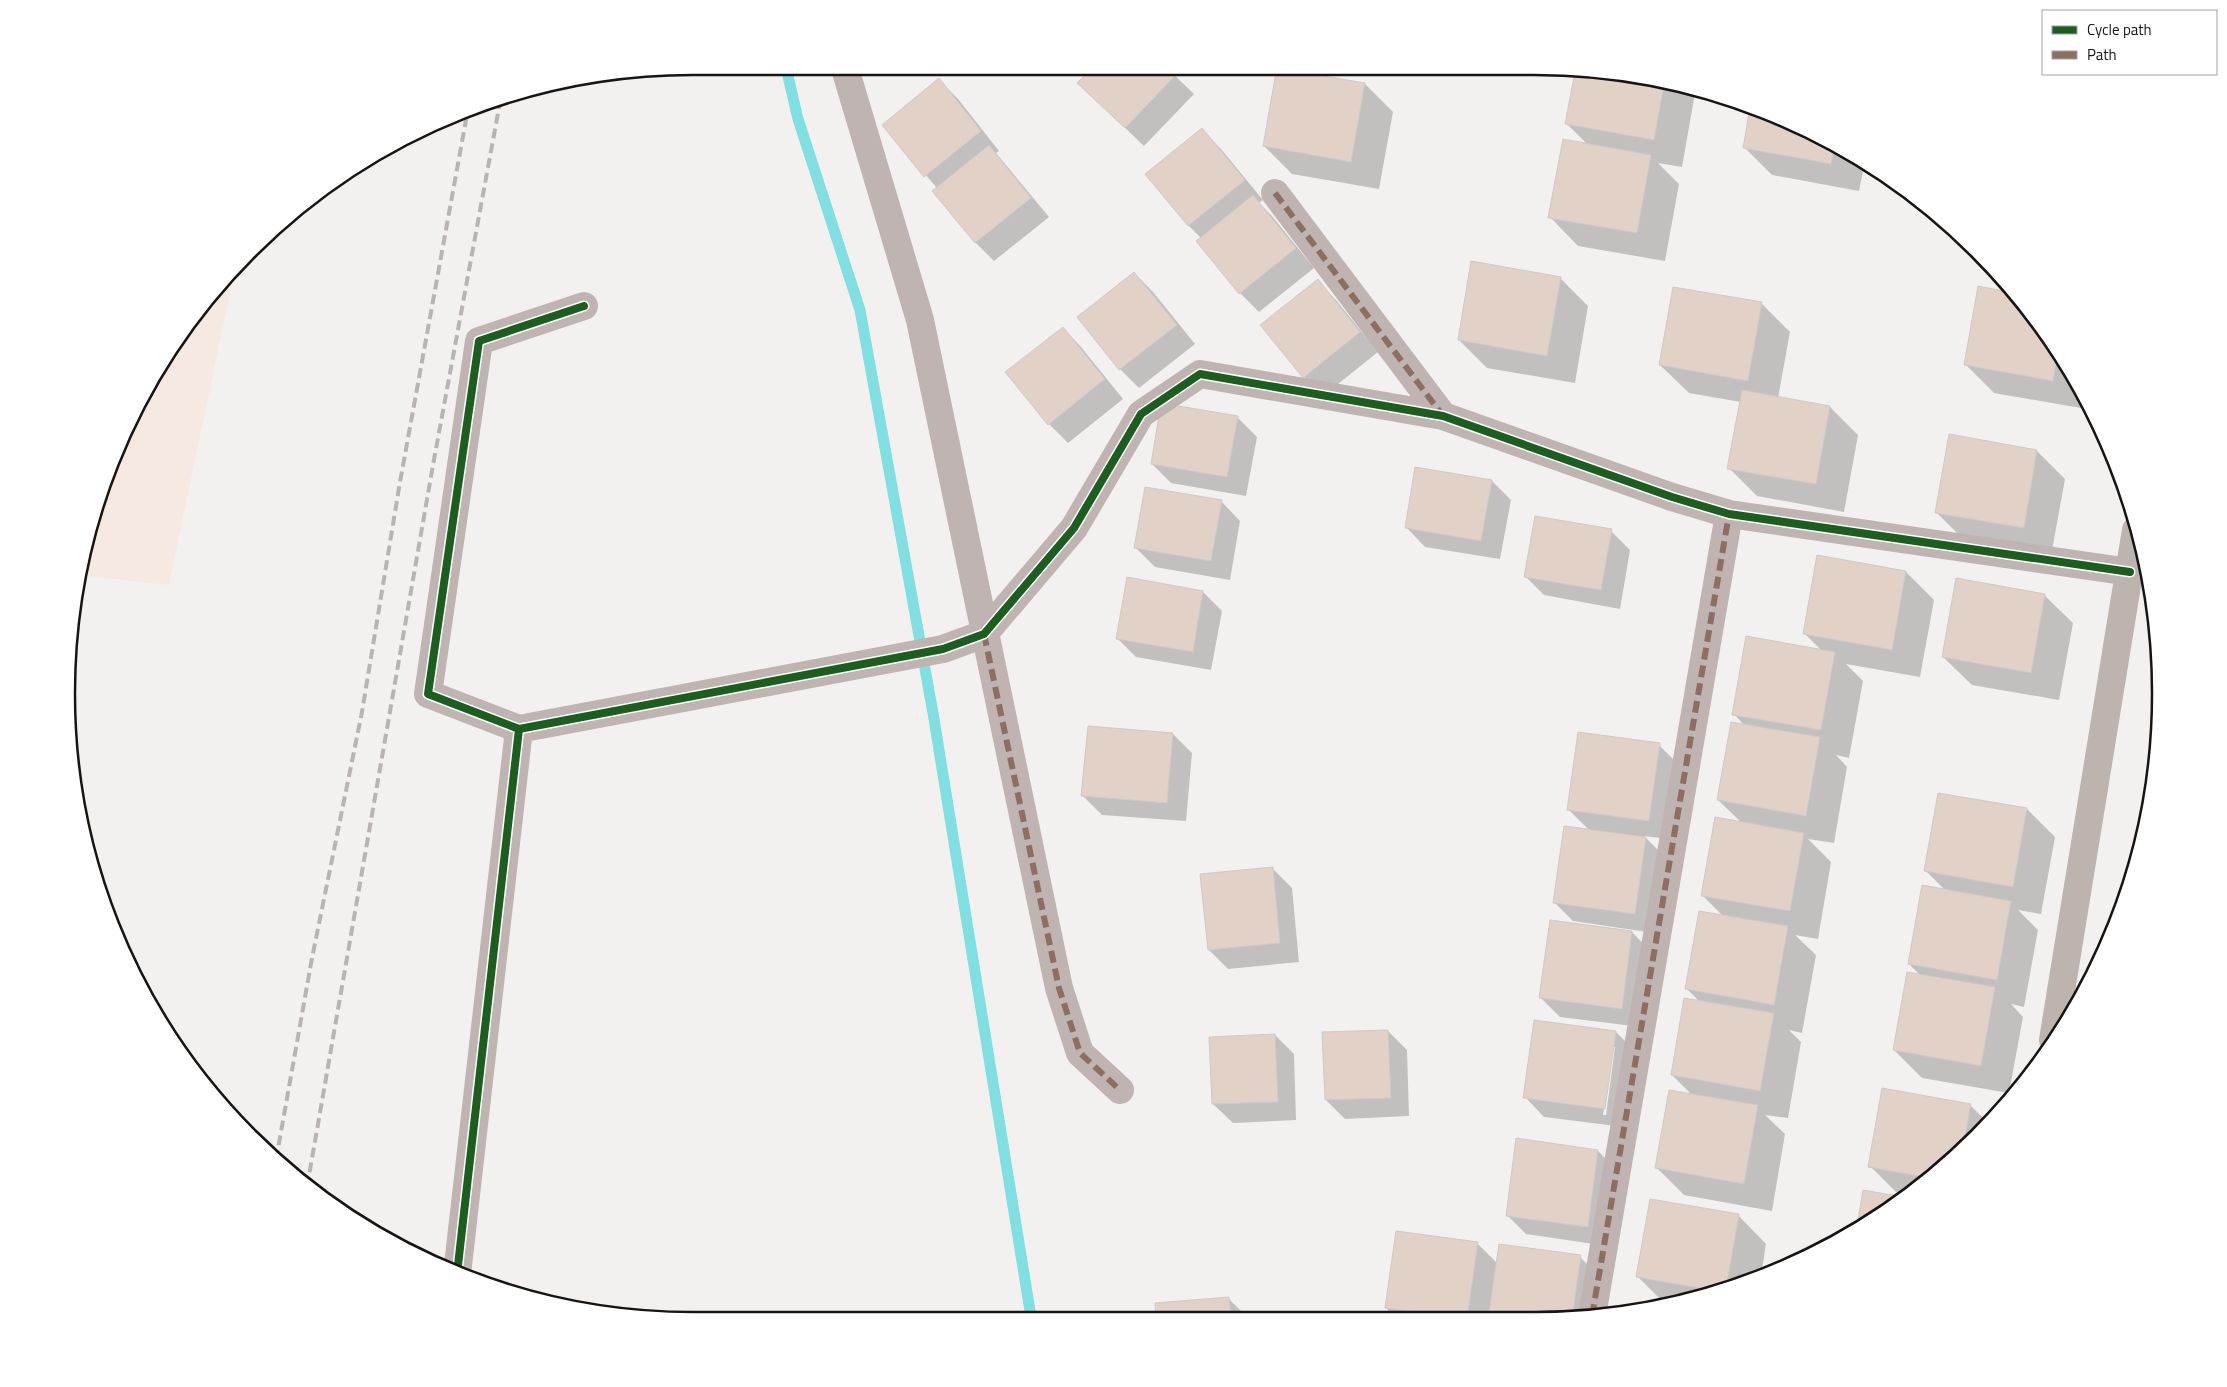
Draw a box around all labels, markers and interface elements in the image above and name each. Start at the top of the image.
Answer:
legend [2042,10,2217,75]
text: Cycle path [2087,18,2152,41]
text: Path [2087,43,2117,66]

